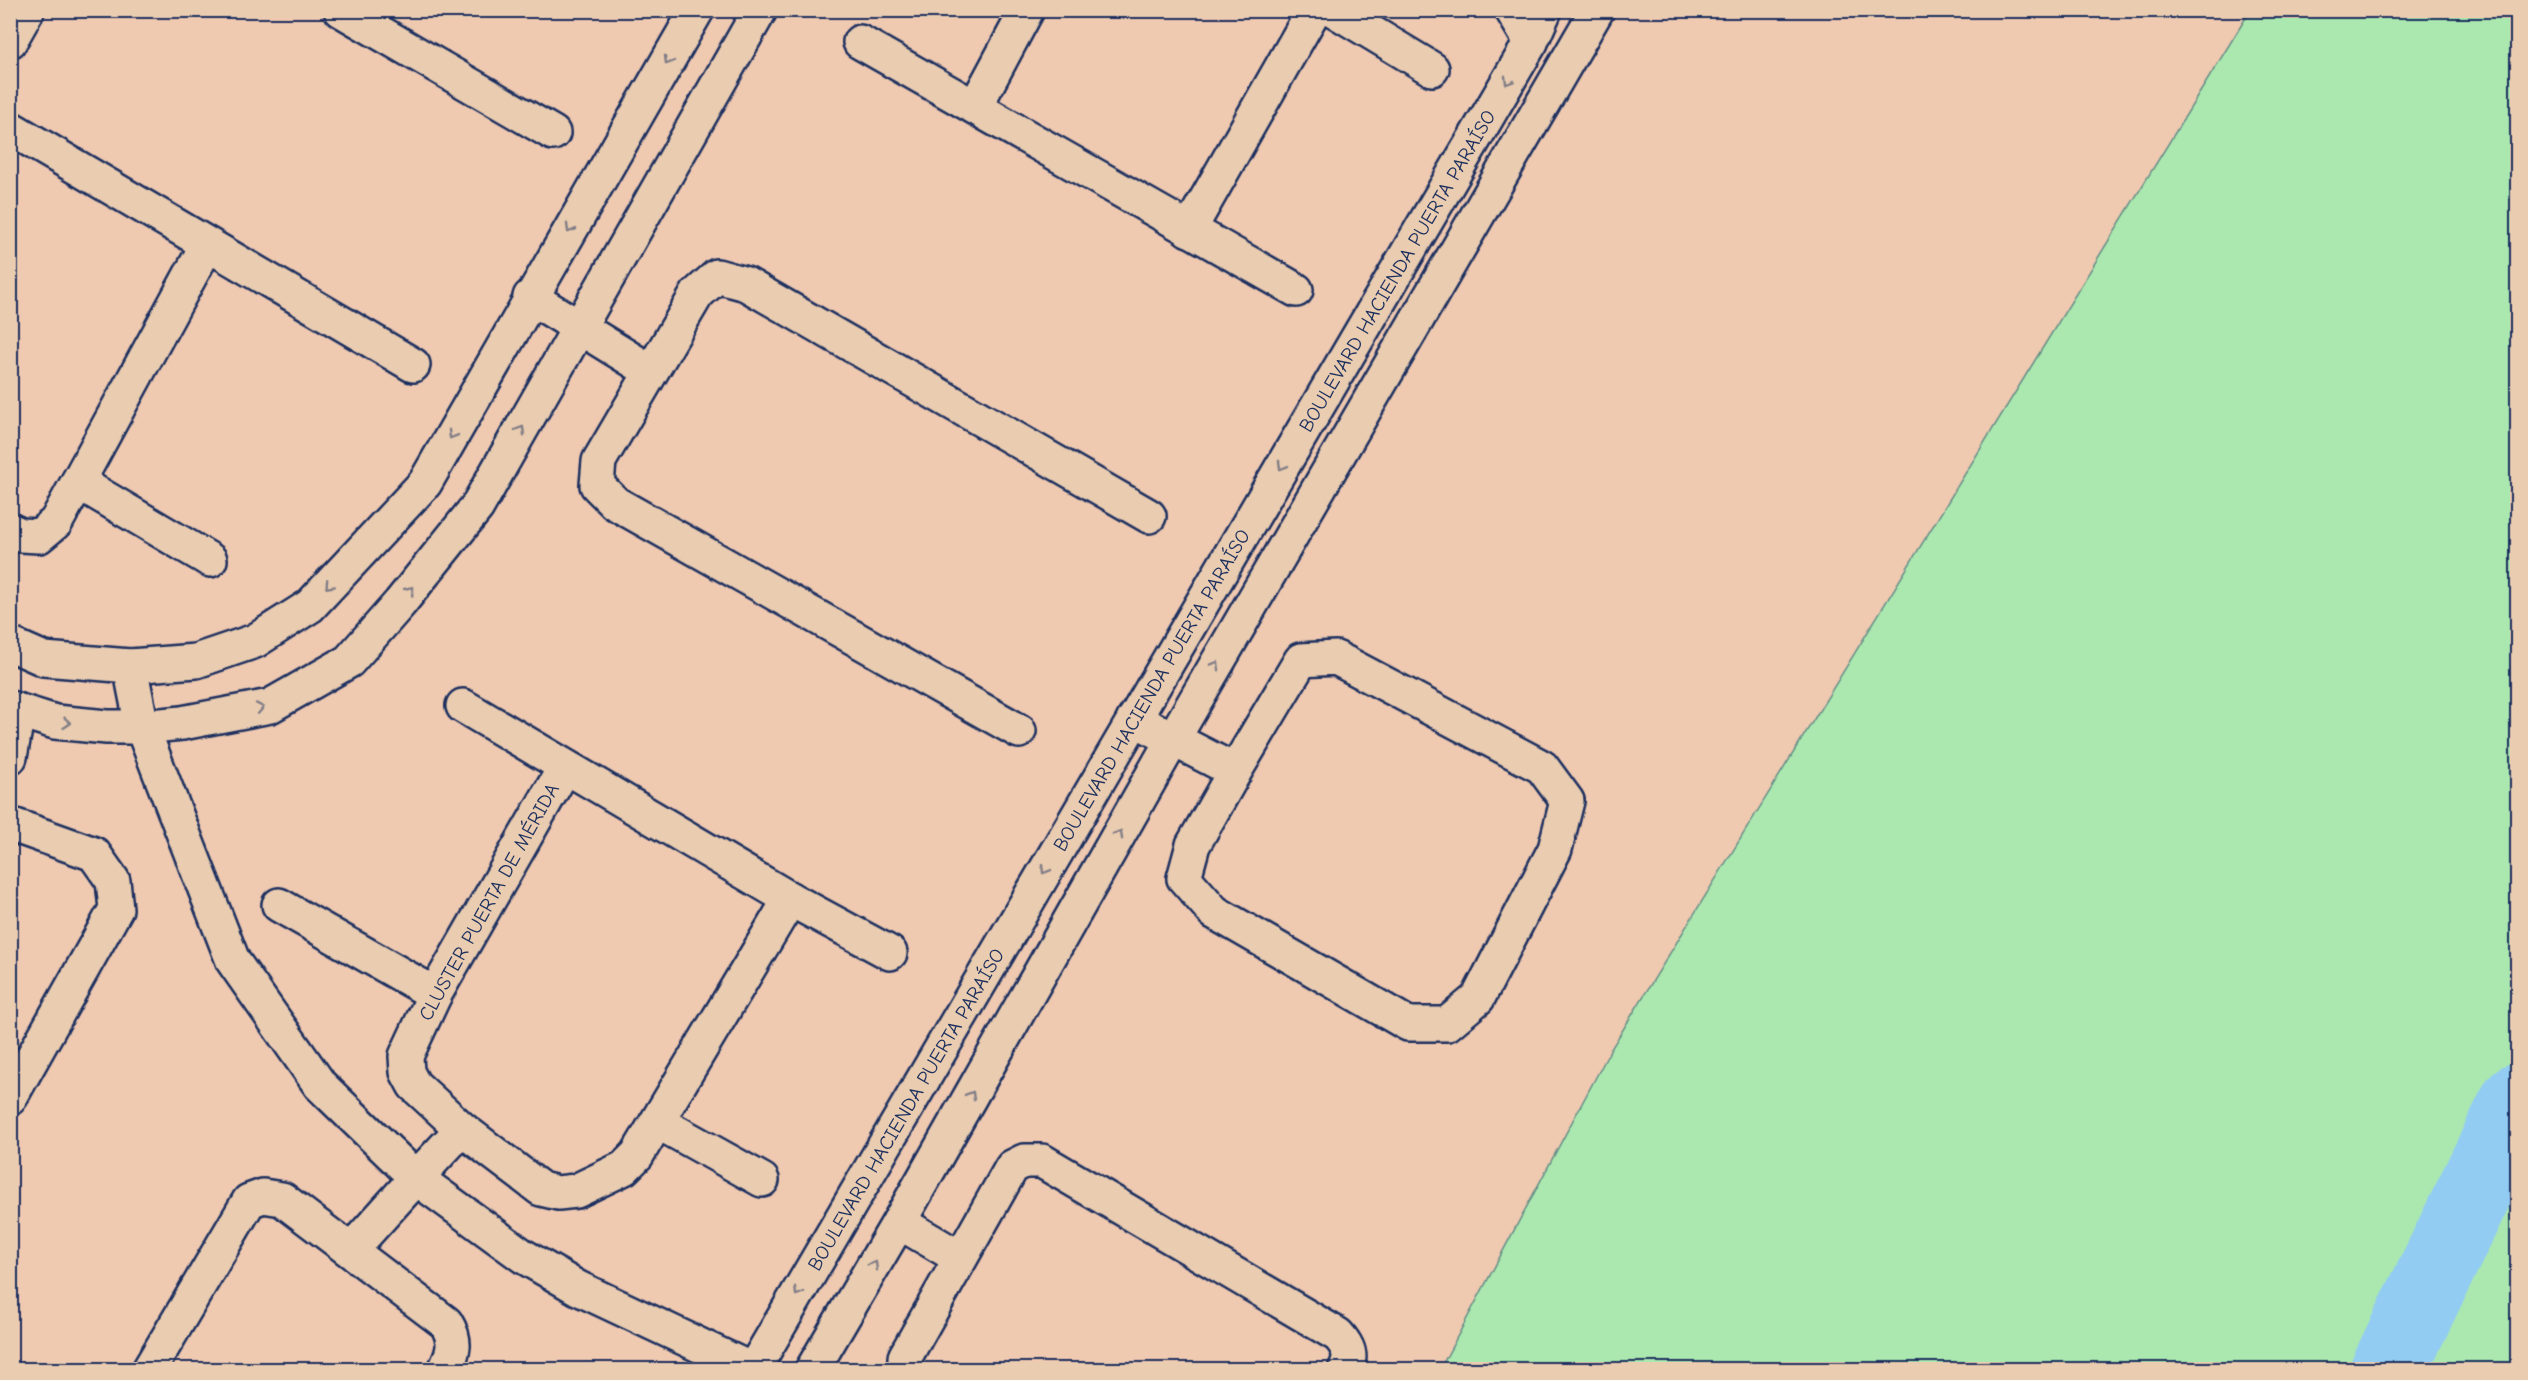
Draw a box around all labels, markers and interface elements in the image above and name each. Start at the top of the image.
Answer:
one-way arrow [664,55,675,65]
one-way arrow [1504,75,1515,85]
street label: BOULEVARD HACIENDA PUERTA PARAÍSO [1294,106,1500,436]
one-way arrow [565,223,577,234]
one-way arrow [514,426,525,436]
one-way arrow [448,429,459,439]
one-way arrow [1278,460,1289,470]
street label: BOULEVARD HACIENDA PUERTA PARAÍSO [1048,525,1255,855]
one-way arrow [326,578,337,589]
one-way arrow [403,586,414,597]
one-way arrow [1208,661,1220,671]
one-way arrow [255,702,265,715]
one-way arrow [62,716,71,729]
street label: CLUSTER PUERTA DE MÉRIDA [414,779,564,1025]
one-way arrow [1111,830,1123,841]
one-way arrow [1041,864,1053,874]
street label: BOULEVARD HACIENDA PUERTA PARAÍSO [802,944,1009,1274]
one-way arrow [963,1091,975,1101]
one-way arrow [866,1261,878,1271]
one-way arrow [794,1286,806,1296]

